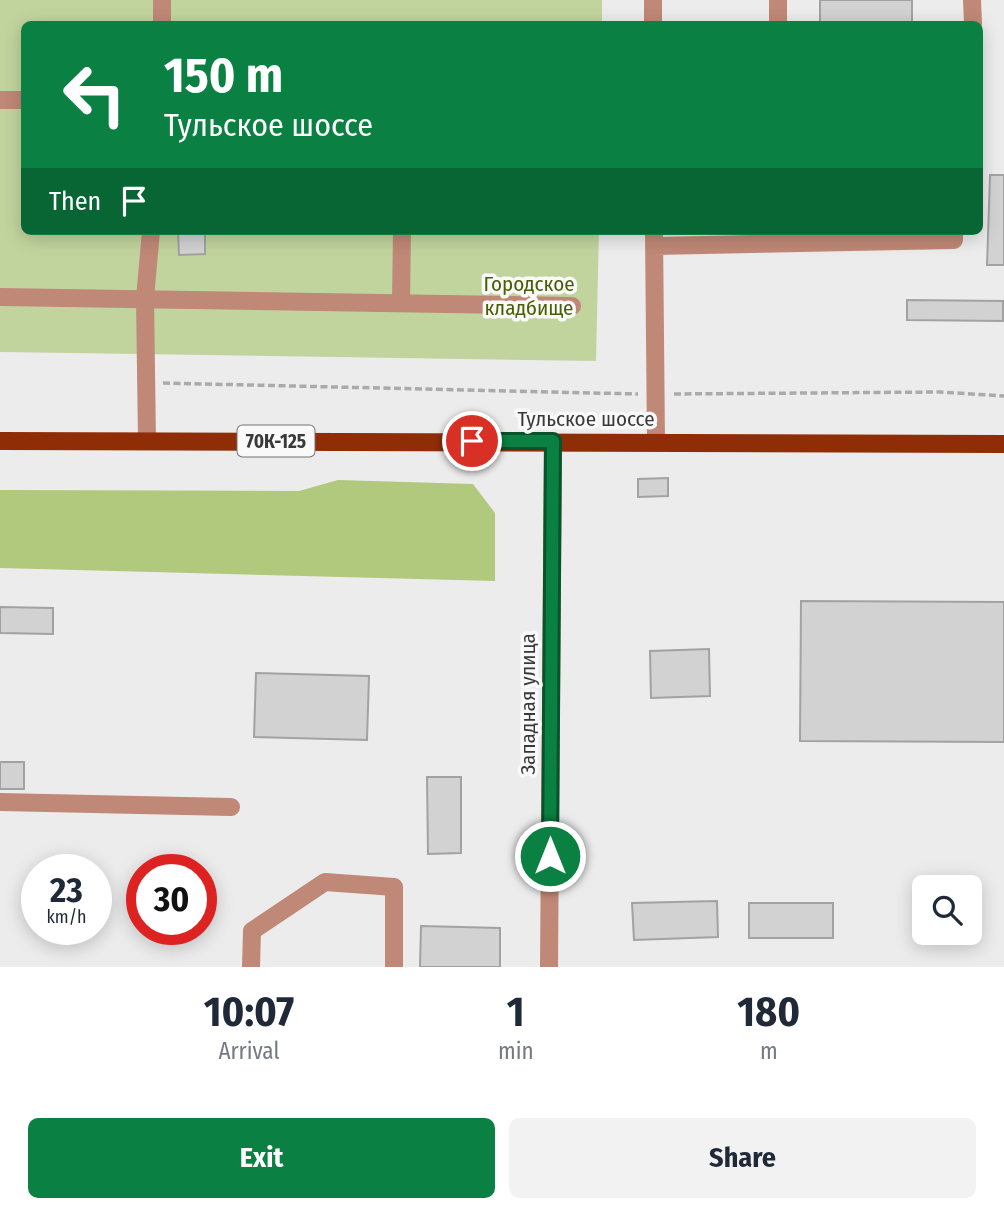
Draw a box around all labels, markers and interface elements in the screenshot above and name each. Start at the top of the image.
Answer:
text: 150 m [164,46,283,105]
icon: left [49,49,140,140]
text: Тульское шоссе [164,106,373,144]
icon: arrive [115,182,153,220]
text: Then [49,186,101,217]
park label: Городское кладбище [483,271,575,321]
street label: Тульское шоссе [517,406,655,432]
pin [442,411,502,471]
icon: arrive [453,422,491,460]
road number: 70К-125 [238,426,314,456]
street label: Западная улица [515,633,541,775]
position arrow [513,819,587,893]
speed limit sign: 30 [126,854,217,945]
text: 23 [50,869,83,911]
map controls [912,875,982,945]
button: search [912,875,982,945]
text: km/h [46,906,87,928]
text: 10:07 [204,987,294,1037]
text: 1 [507,987,525,1037]
text: 180 [737,987,800,1037]
text: Arrival [218,1037,279,1065]
text: min [498,1037,534,1065]
text: m [760,1037,778,1065]
button: Exit [28,1118,495,1198]
button: Share [509,1118,976,1198]

